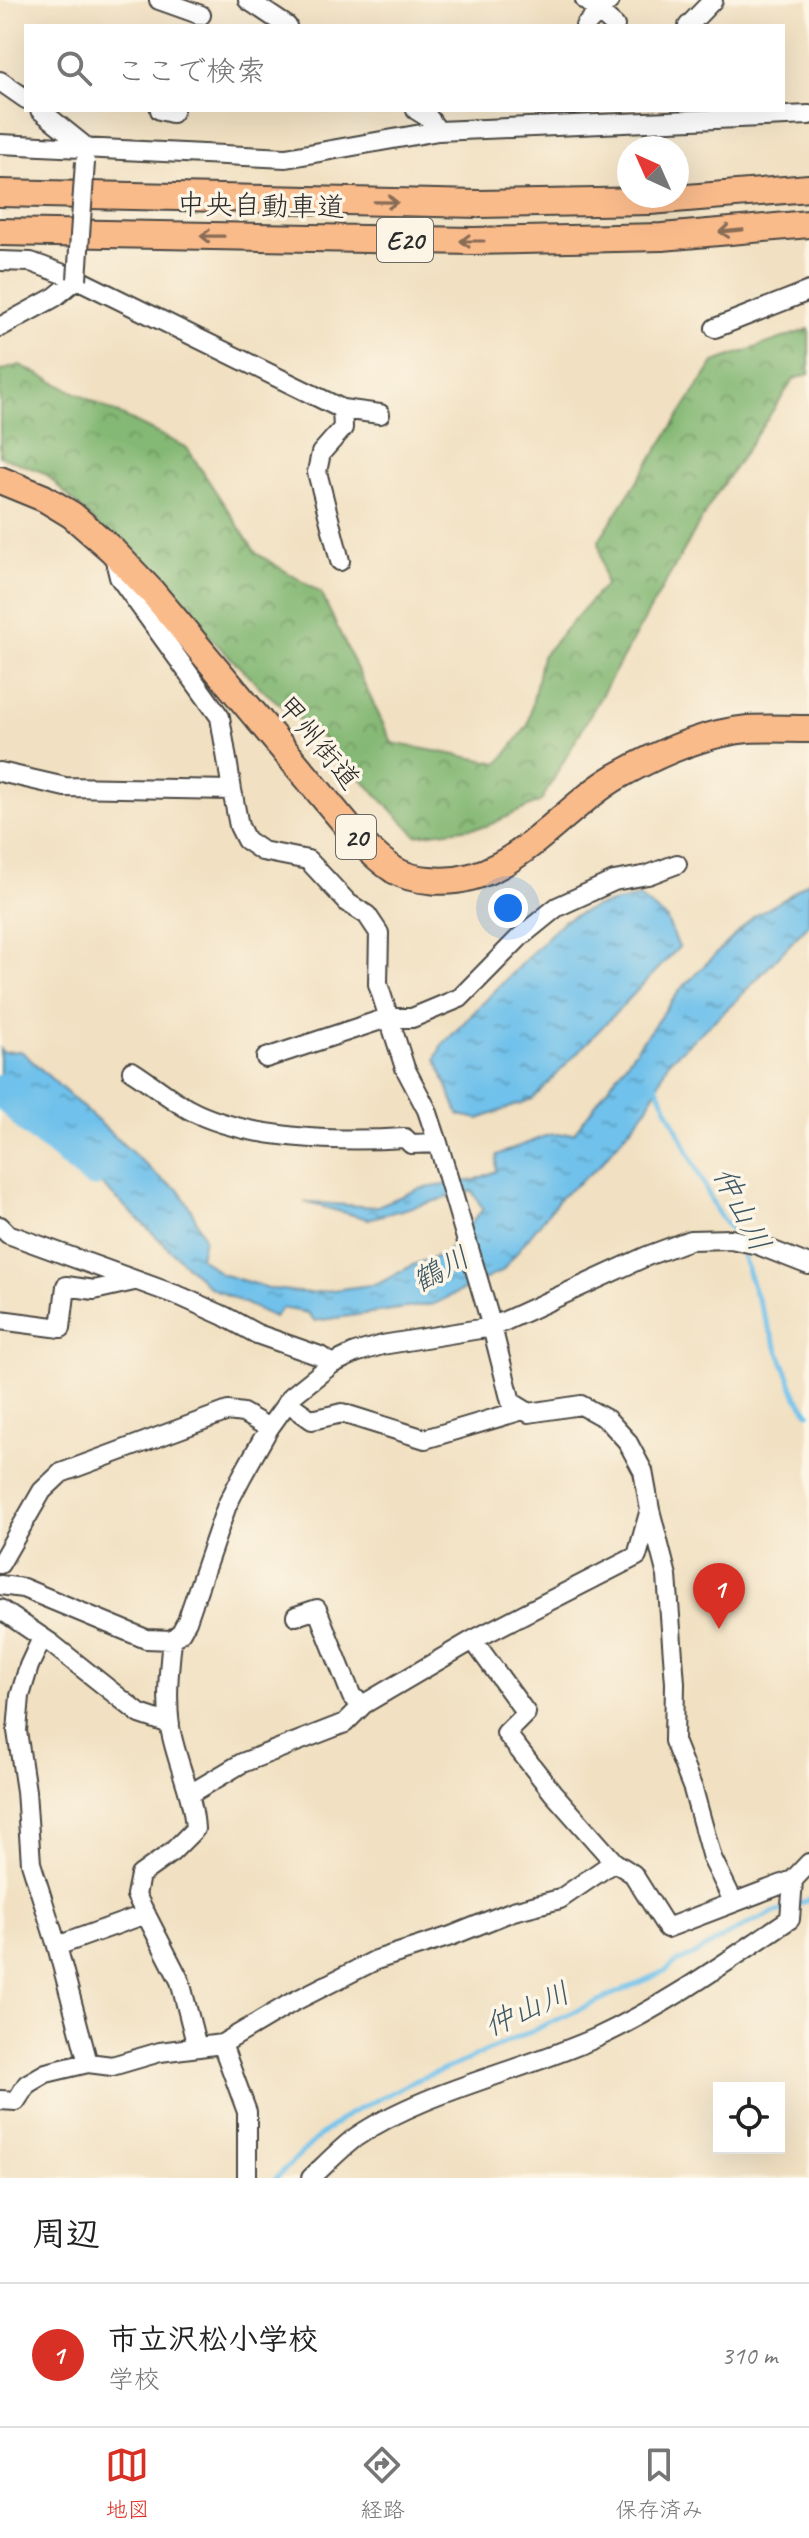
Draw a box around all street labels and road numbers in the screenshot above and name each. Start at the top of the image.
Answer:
street label: 中央自動車道 [177,187,345,224]
road number: E20 [377,218,433,262]
street label: 甲州街道 [269,688,368,796]
road number: 20 [336,815,376,859]

